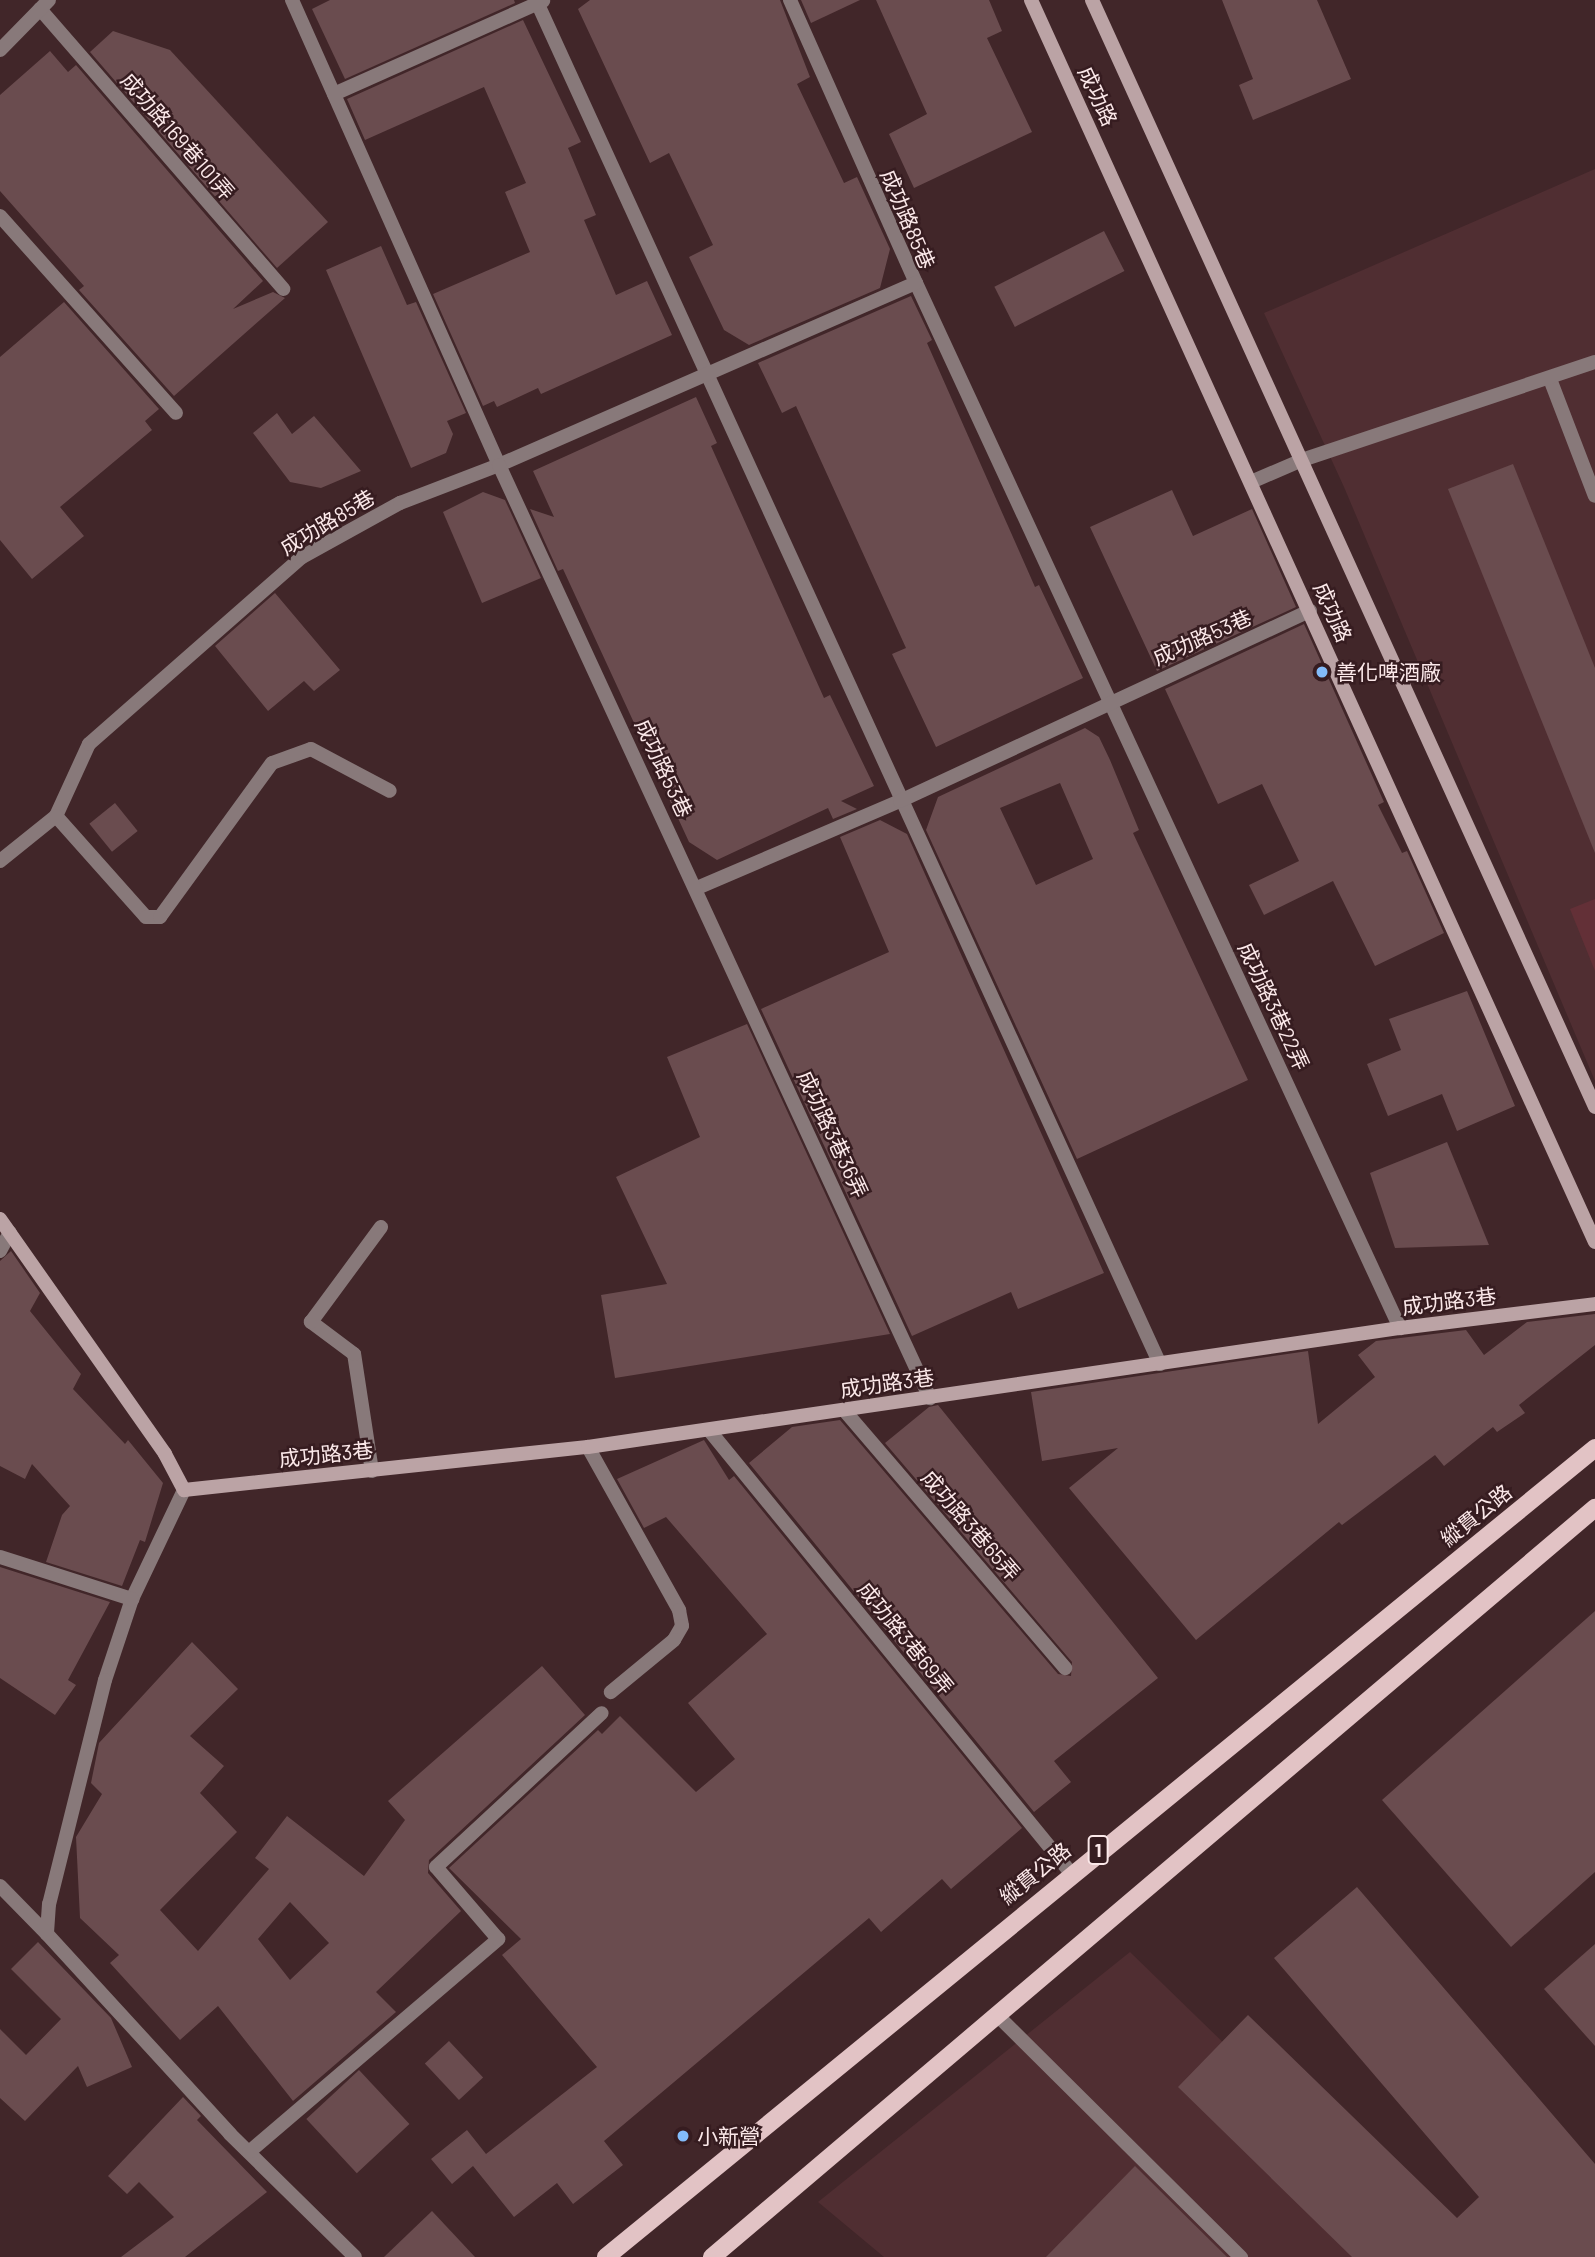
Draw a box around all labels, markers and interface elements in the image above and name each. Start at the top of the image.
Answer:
street label: 成功路 [1073,62,1123,130]
street label: 成功路169巷101弄 [116,67,240,205]
street label: 成功路85巷 [876,165,940,273]
street label: 成功路85巷 [275,484,379,560]
street label: 成功路 [1309,578,1357,646]
street label: 成功路53巷 [1149,604,1255,670]
place label: 善化啤酒廠 [1336,659,1441,685]
marker: 善化啤酒廠 [1314,664,1330,680]
street label: 成功路53巷 [630,715,698,821]
street label: 成功路3巷22弄 [1233,938,1315,1074]
street label: 成功路3巷36弄 [793,1066,873,1202]
street label: 成功路3巷 [1400,1283,1498,1319]
street label: 成功路3巷 [838,1364,936,1402]
street label: 成功路3巷 [278,1437,374,1471]
street label: 成功路3巷65弄 [916,1465,1026,1585]
street label: 縱貫公路 [1435,1479,1517,1551]
street label: 成功路3巷69弄 [853,1577,959,1699]
road number: 1 [1088,1834,1108,1866]
street label: 縱貫公路 [994,1837,1076,1909]
place label: 小新營 [697,2123,760,2149]
marker: 小新營 [675,2128,691,2144]

